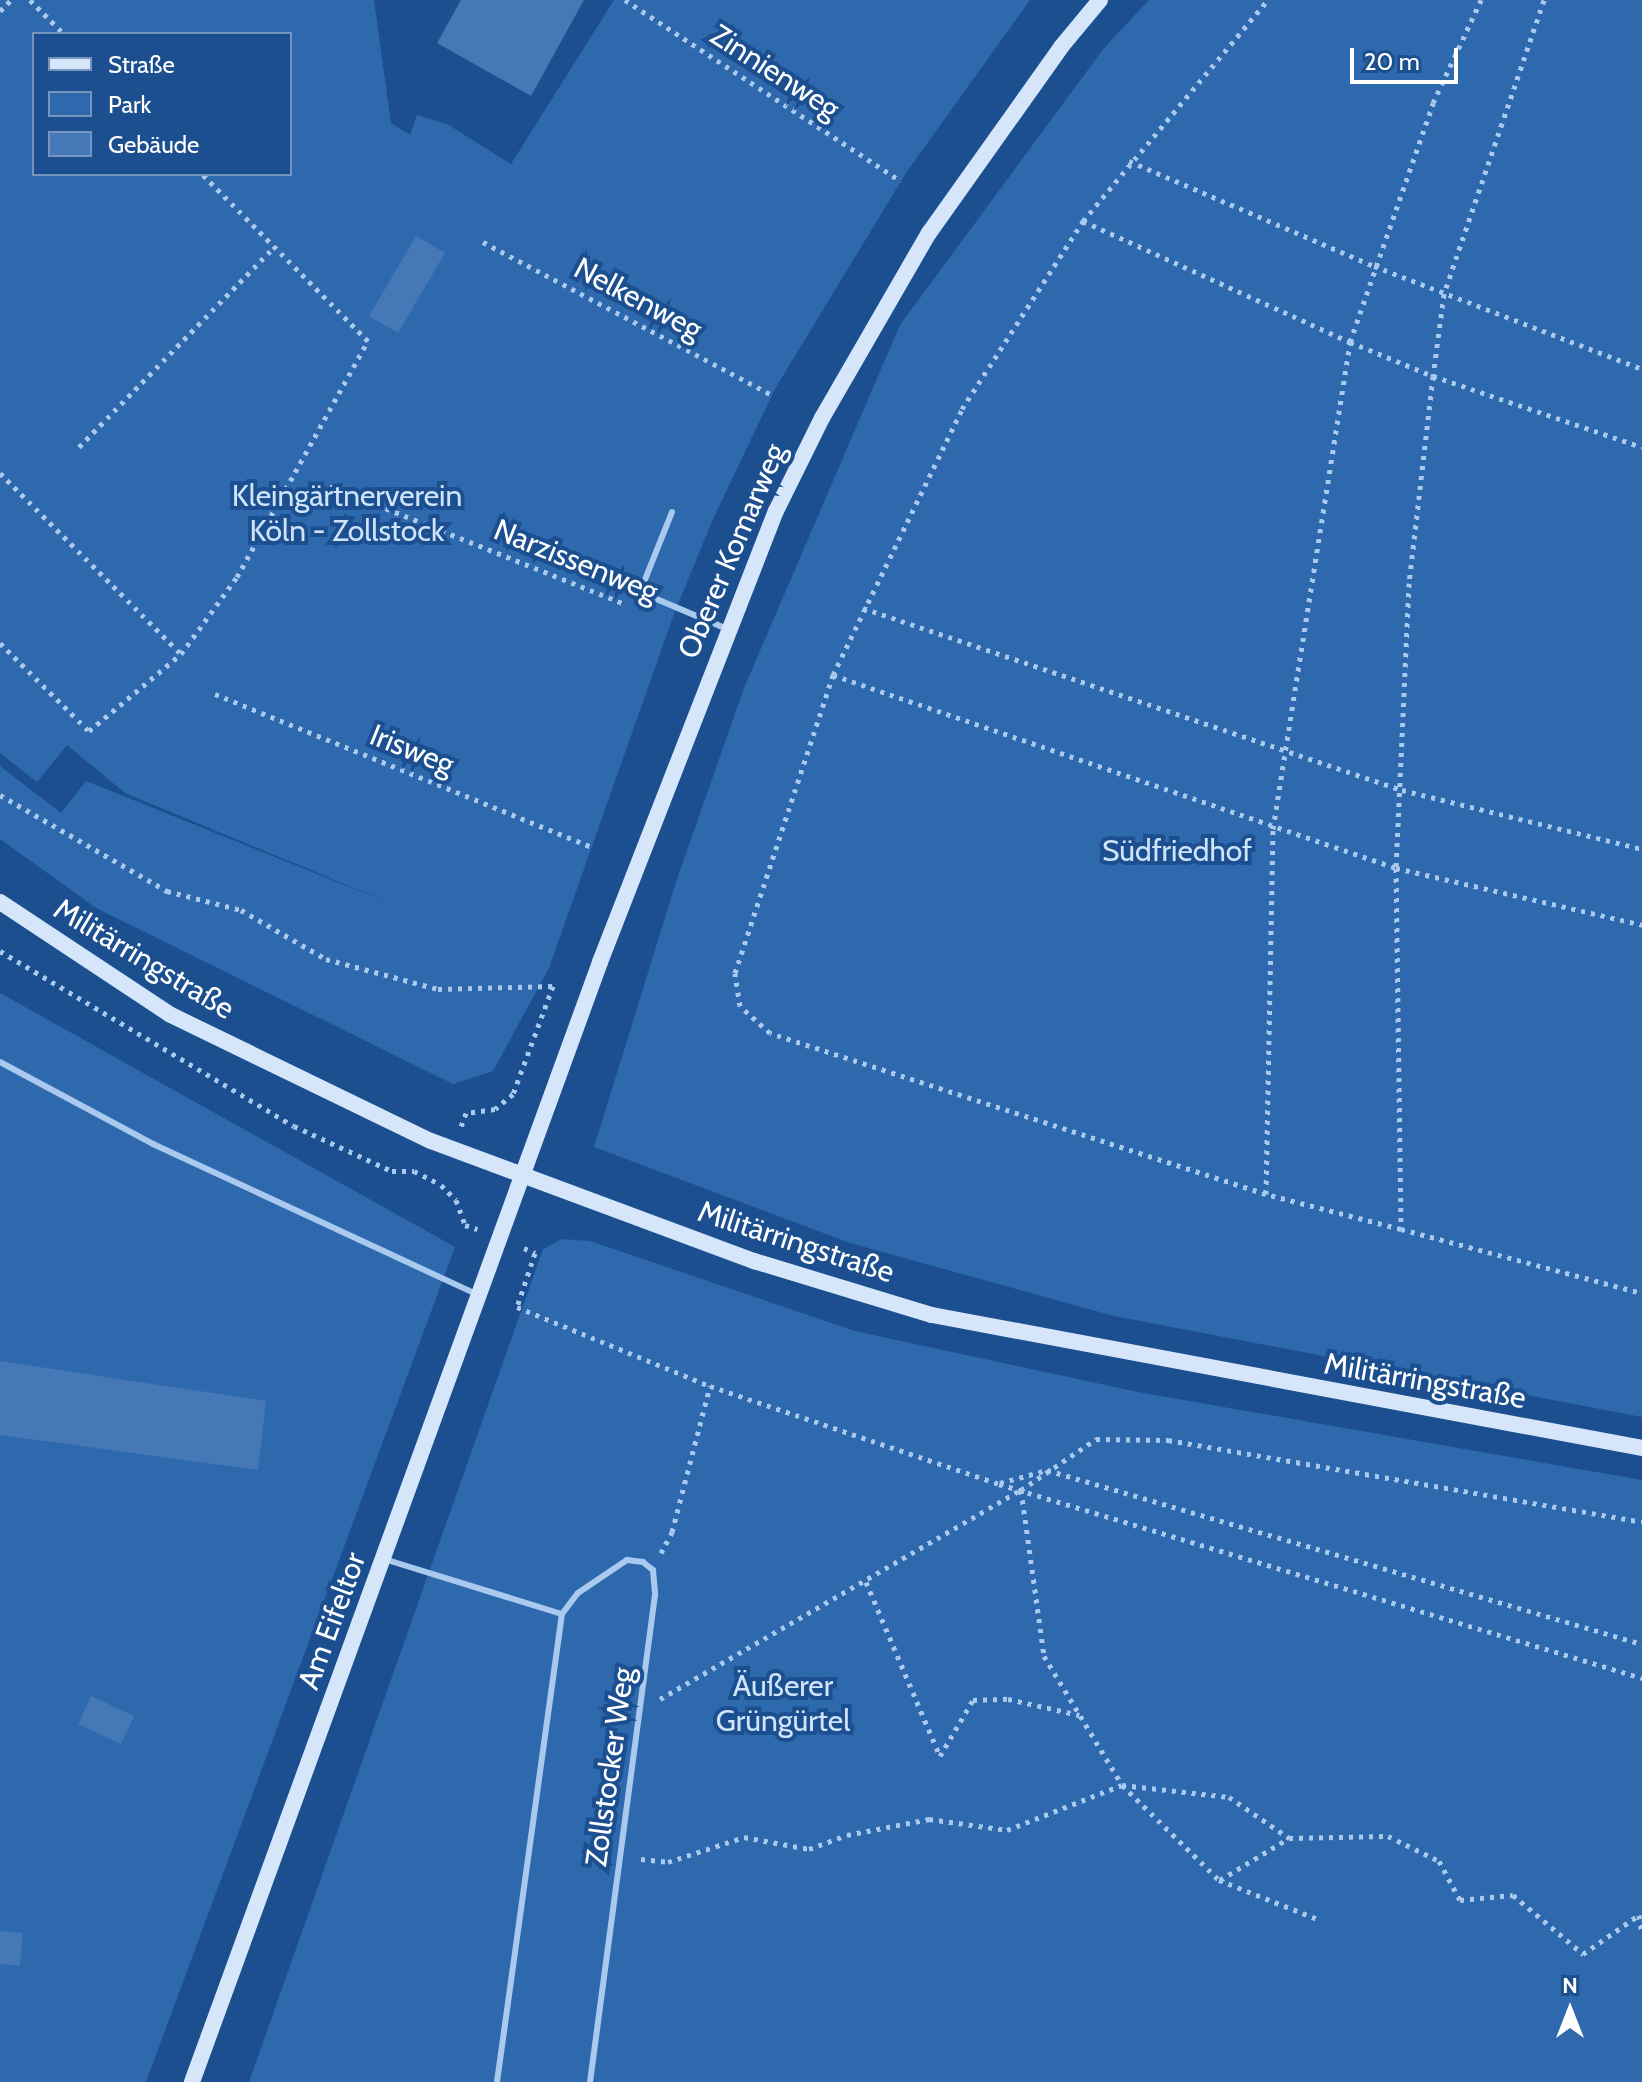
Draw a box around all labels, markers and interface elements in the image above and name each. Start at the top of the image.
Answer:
street label: Zinnienweg [704,17,846,127]
legend [32,32,292,176]
scale bar [1354,32,1462,82]
text: 20 m [1364,47,1420,76]
text: Straße [108,50,175,79]
text: Park [108,90,151,119]
text: Gebäude [108,130,199,159]
street label: Nelkenweg [568,250,708,348]
street label: Oberer Komarweg [670,438,794,664]
park label: Kleingärtnerverein Köln - Zollstock [232,478,462,548]
street label: Narzissenweg [489,512,663,610]
street label: Irisweg [365,717,459,783]
park label: Südfriedhof [1102,833,1252,869]
street label: Militärringstraße [47,891,241,1027]
street label: Militärringstraße [693,1193,899,1291]
street label: Militärringstraße [1321,1346,1529,1416]
street label: Am Eifeltor [291,1548,373,1694]
street label: Zollstocker Weg [578,1665,642,1869]
park label: Äußerer Grüngürtel [716,1668,850,1738]
north arrow [1530,1970,1610,2050]
text: N [1562,1972,1578,1999]

